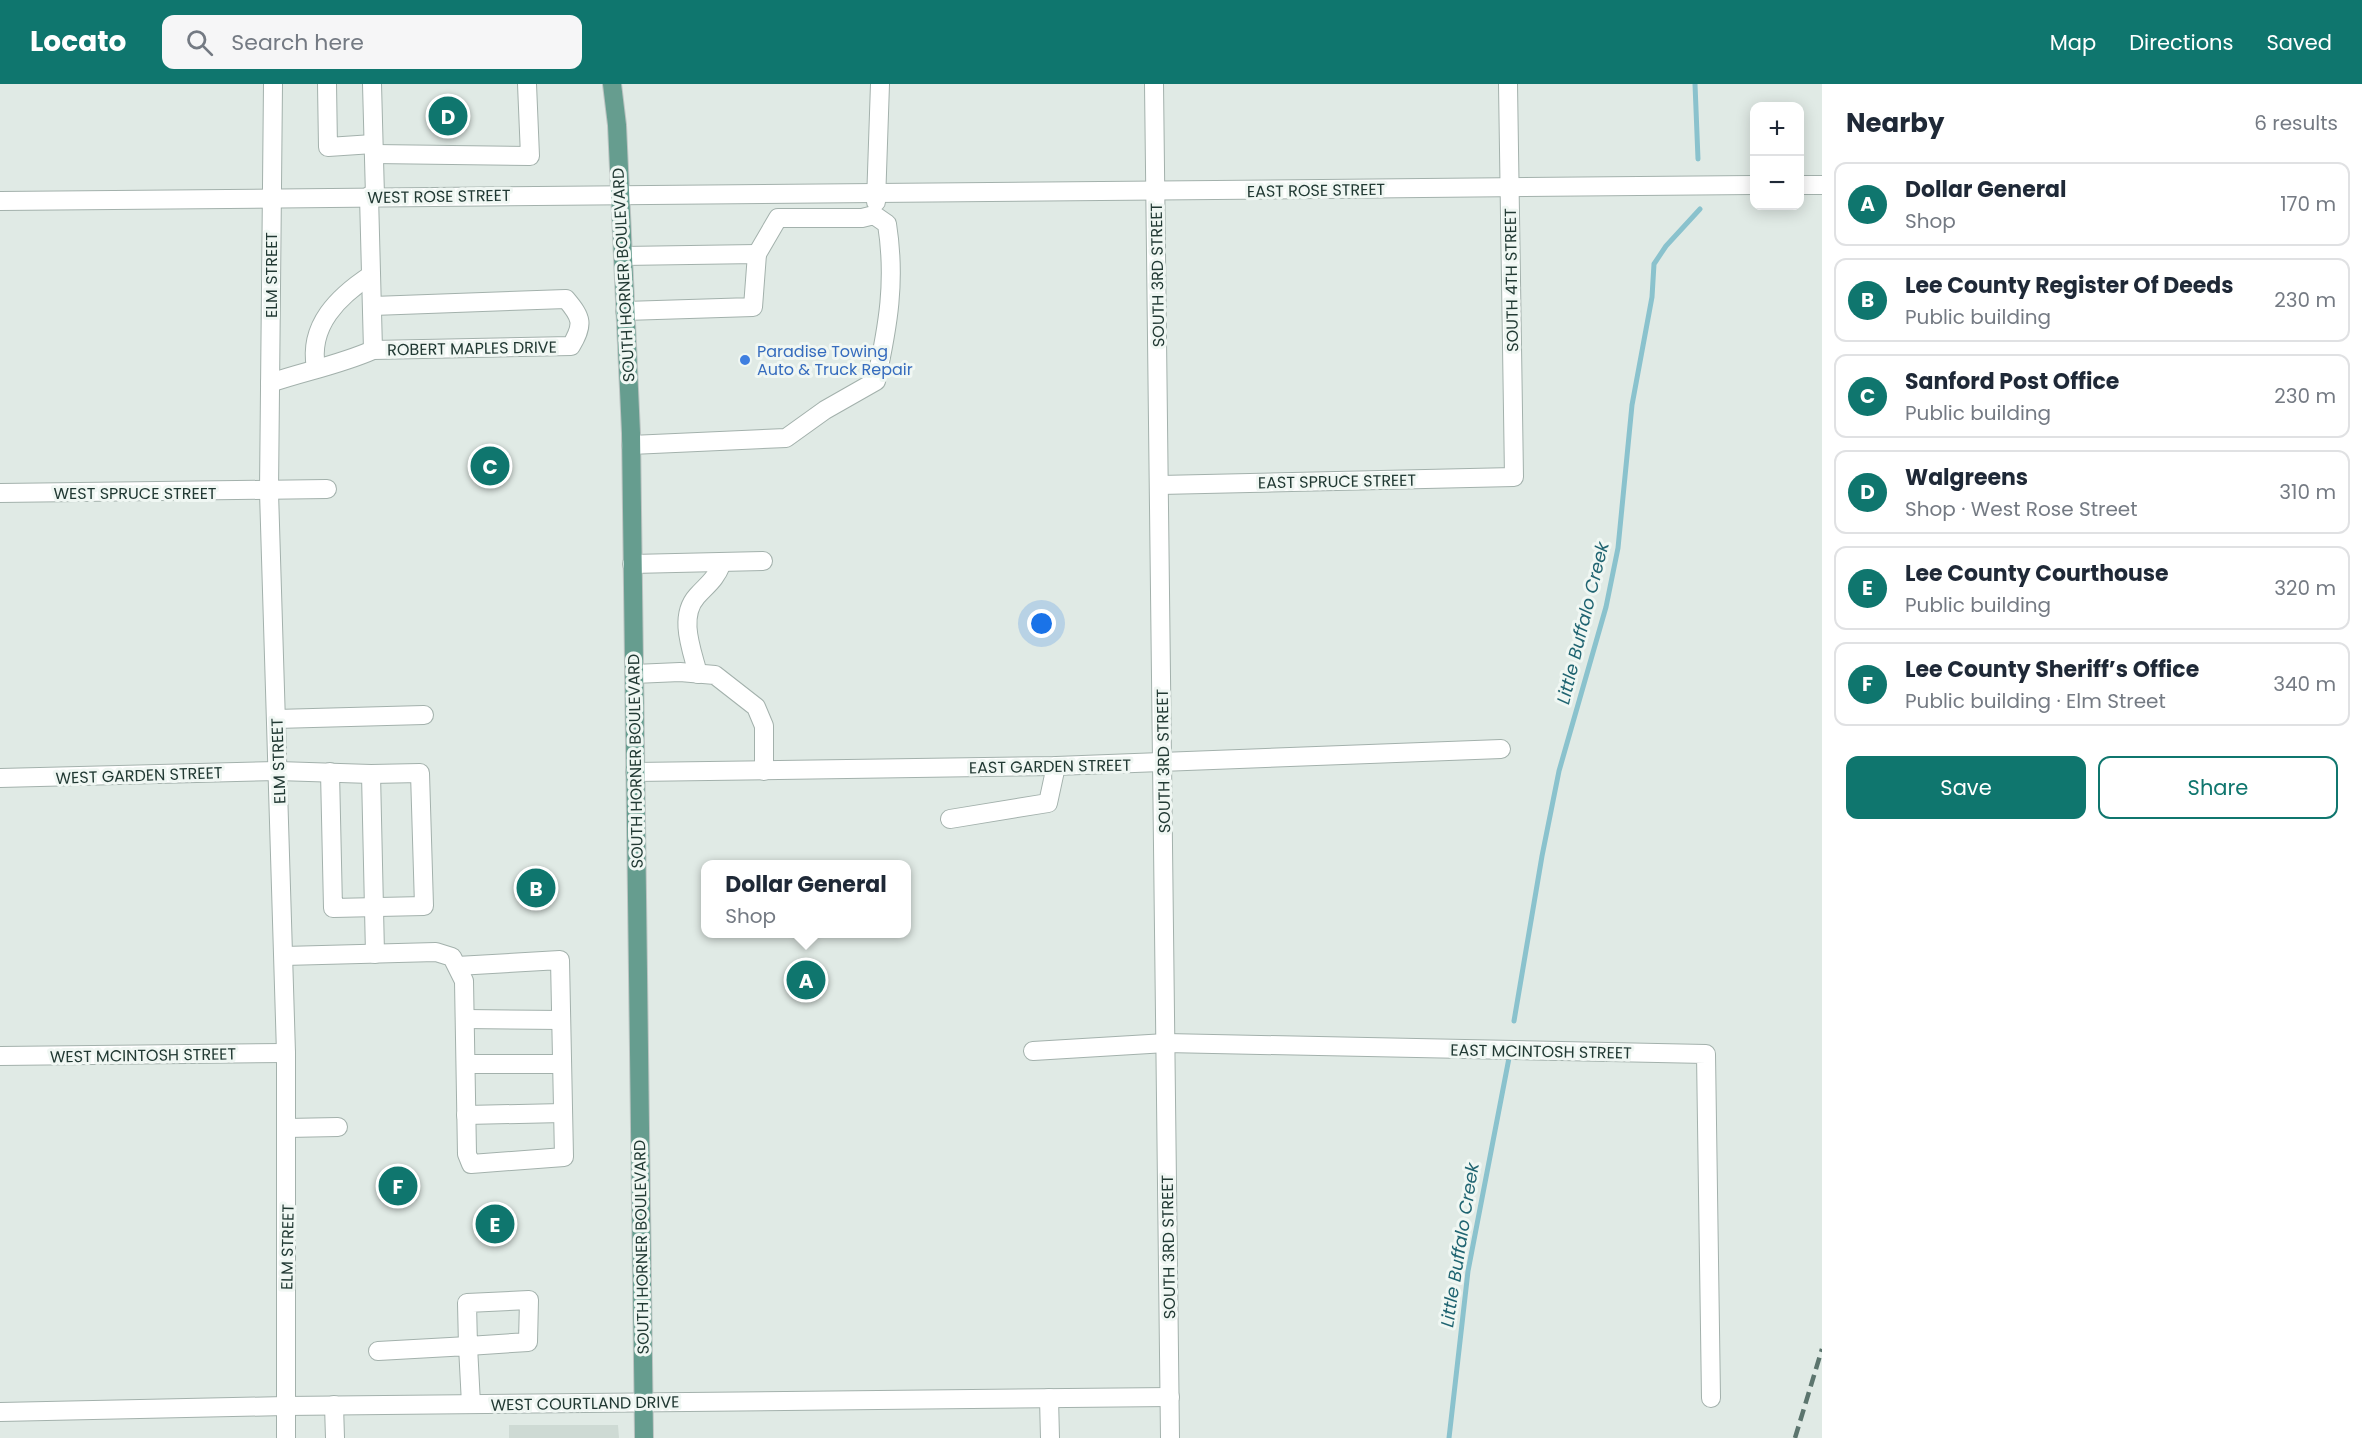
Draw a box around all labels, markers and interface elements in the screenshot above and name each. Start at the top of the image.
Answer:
search box [162,15,582,69]
text: Locato [30,22,126,61]
icon: search [183,26,216,59]
text: Search here [231,27,364,58]
text: Map [2050,28,2096,57]
text: Directions [2129,28,2233,57]
text: Saved [2266,28,2332,57]
pin: D [428,93,468,138]
map controls [1750,102,1804,210]
button: + [1750,102,1804,156]
text: Nearby [1846,105,1944,141]
text: 6 results [2254,109,2338,137]
button: − [1750,156,1804,210]
street label: SOUTH HORNER BOULEVARD [606,167,641,383]
text: Dollar General [1905,174,2067,205]
street label: EAST ROSE STREET [1247,178,1386,203]
street label: WEST ROSE STREET [367,184,511,209]
text: A [1860,190,1875,218]
text: 170 m [2280,190,2336,218]
street label: SOUTH 3RD STREET [1145,202,1170,347]
text: Shop [1905,207,1956,235]
street label: SOUTH 4TH STREET [1499,208,1524,352]
street label: ELM STREET [260,232,283,318]
text: Lee County Register Of Deeds [1905,270,2234,301]
text: B [1861,286,1874,314]
text: 230 m [2274,286,2336,314]
text: Public building [1905,303,2051,331]
street label: ROBERT MAPLES DRIVE [387,336,557,361]
place label: Paradise Towing Auto & Truck Repair [757,340,913,381]
marker: Paradise Towing Auto & Truck Repair [738,353,752,367]
text: Sanford Post Office [1905,366,2119,397]
text: C [1860,382,1875,410]
text: 230 m [2274,382,2336,410]
text: Public building [1905,399,2051,427]
pin: C [470,444,510,488]
text: Walgreens [1905,462,2028,493]
street label: EAST SPRUCE STREET [1258,469,1417,494]
text: D [1860,478,1875,506]
text: 310 m [2279,478,2336,506]
street label: WEST SPRUCE STREET [53,482,217,505]
text: Shop · West Rose Street [1905,495,2137,523]
water label: Little Buffalo Creek [1550,538,1615,707]
text: Lee County Courthouse [1905,558,2169,589]
text: E [1862,574,1873,602]
text: 320 m [2274,574,2336,602]
text: Public building [1905,591,2051,619]
your location [1027,609,1056,638]
street label: SOUTH HORNER BOULEVARD [622,654,649,868]
text: Lee County Sheriff’s Office [1905,654,2199,685]
text: F [1862,670,1873,698]
text: 340 m [2273,670,2336,698]
text: Public building · Elm Street [1905,687,2166,715]
street label: SOUTH 3RD STREET [1151,688,1176,833]
street label: ELM STREET [265,717,291,804]
street label: EAST GARDEN STREET [969,754,1132,779]
button: Save [1846,756,2086,819]
button: Share [2098,756,2338,819]
street label: WEST GARDEN STREET [55,761,223,790]
popup [701,860,911,938]
pin: B [516,866,556,910]
text: Dollar General [725,869,887,900]
text: Shop [725,902,776,930]
pin: A [786,958,826,1002]
street label: EAST MCINTOSH STREET [1450,1038,1632,1065]
street label: WEST MCINTOSH STREET [50,1042,237,1069]
street label: SOUTH HORNER BOULEVARD [628,1140,655,1354]
water label: Little Buffalo Creek [1434,1160,1485,1329]
pin: F [378,1164,418,1208]
street label: SOUTH 3RD STREET [1156,1174,1181,1319]
pin: E [476,1202,514,1246]
street label: ELM STREET [275,1203,300,1290]
street label: WEST COURTLAND DRIVE [490,1390,680,1417]

